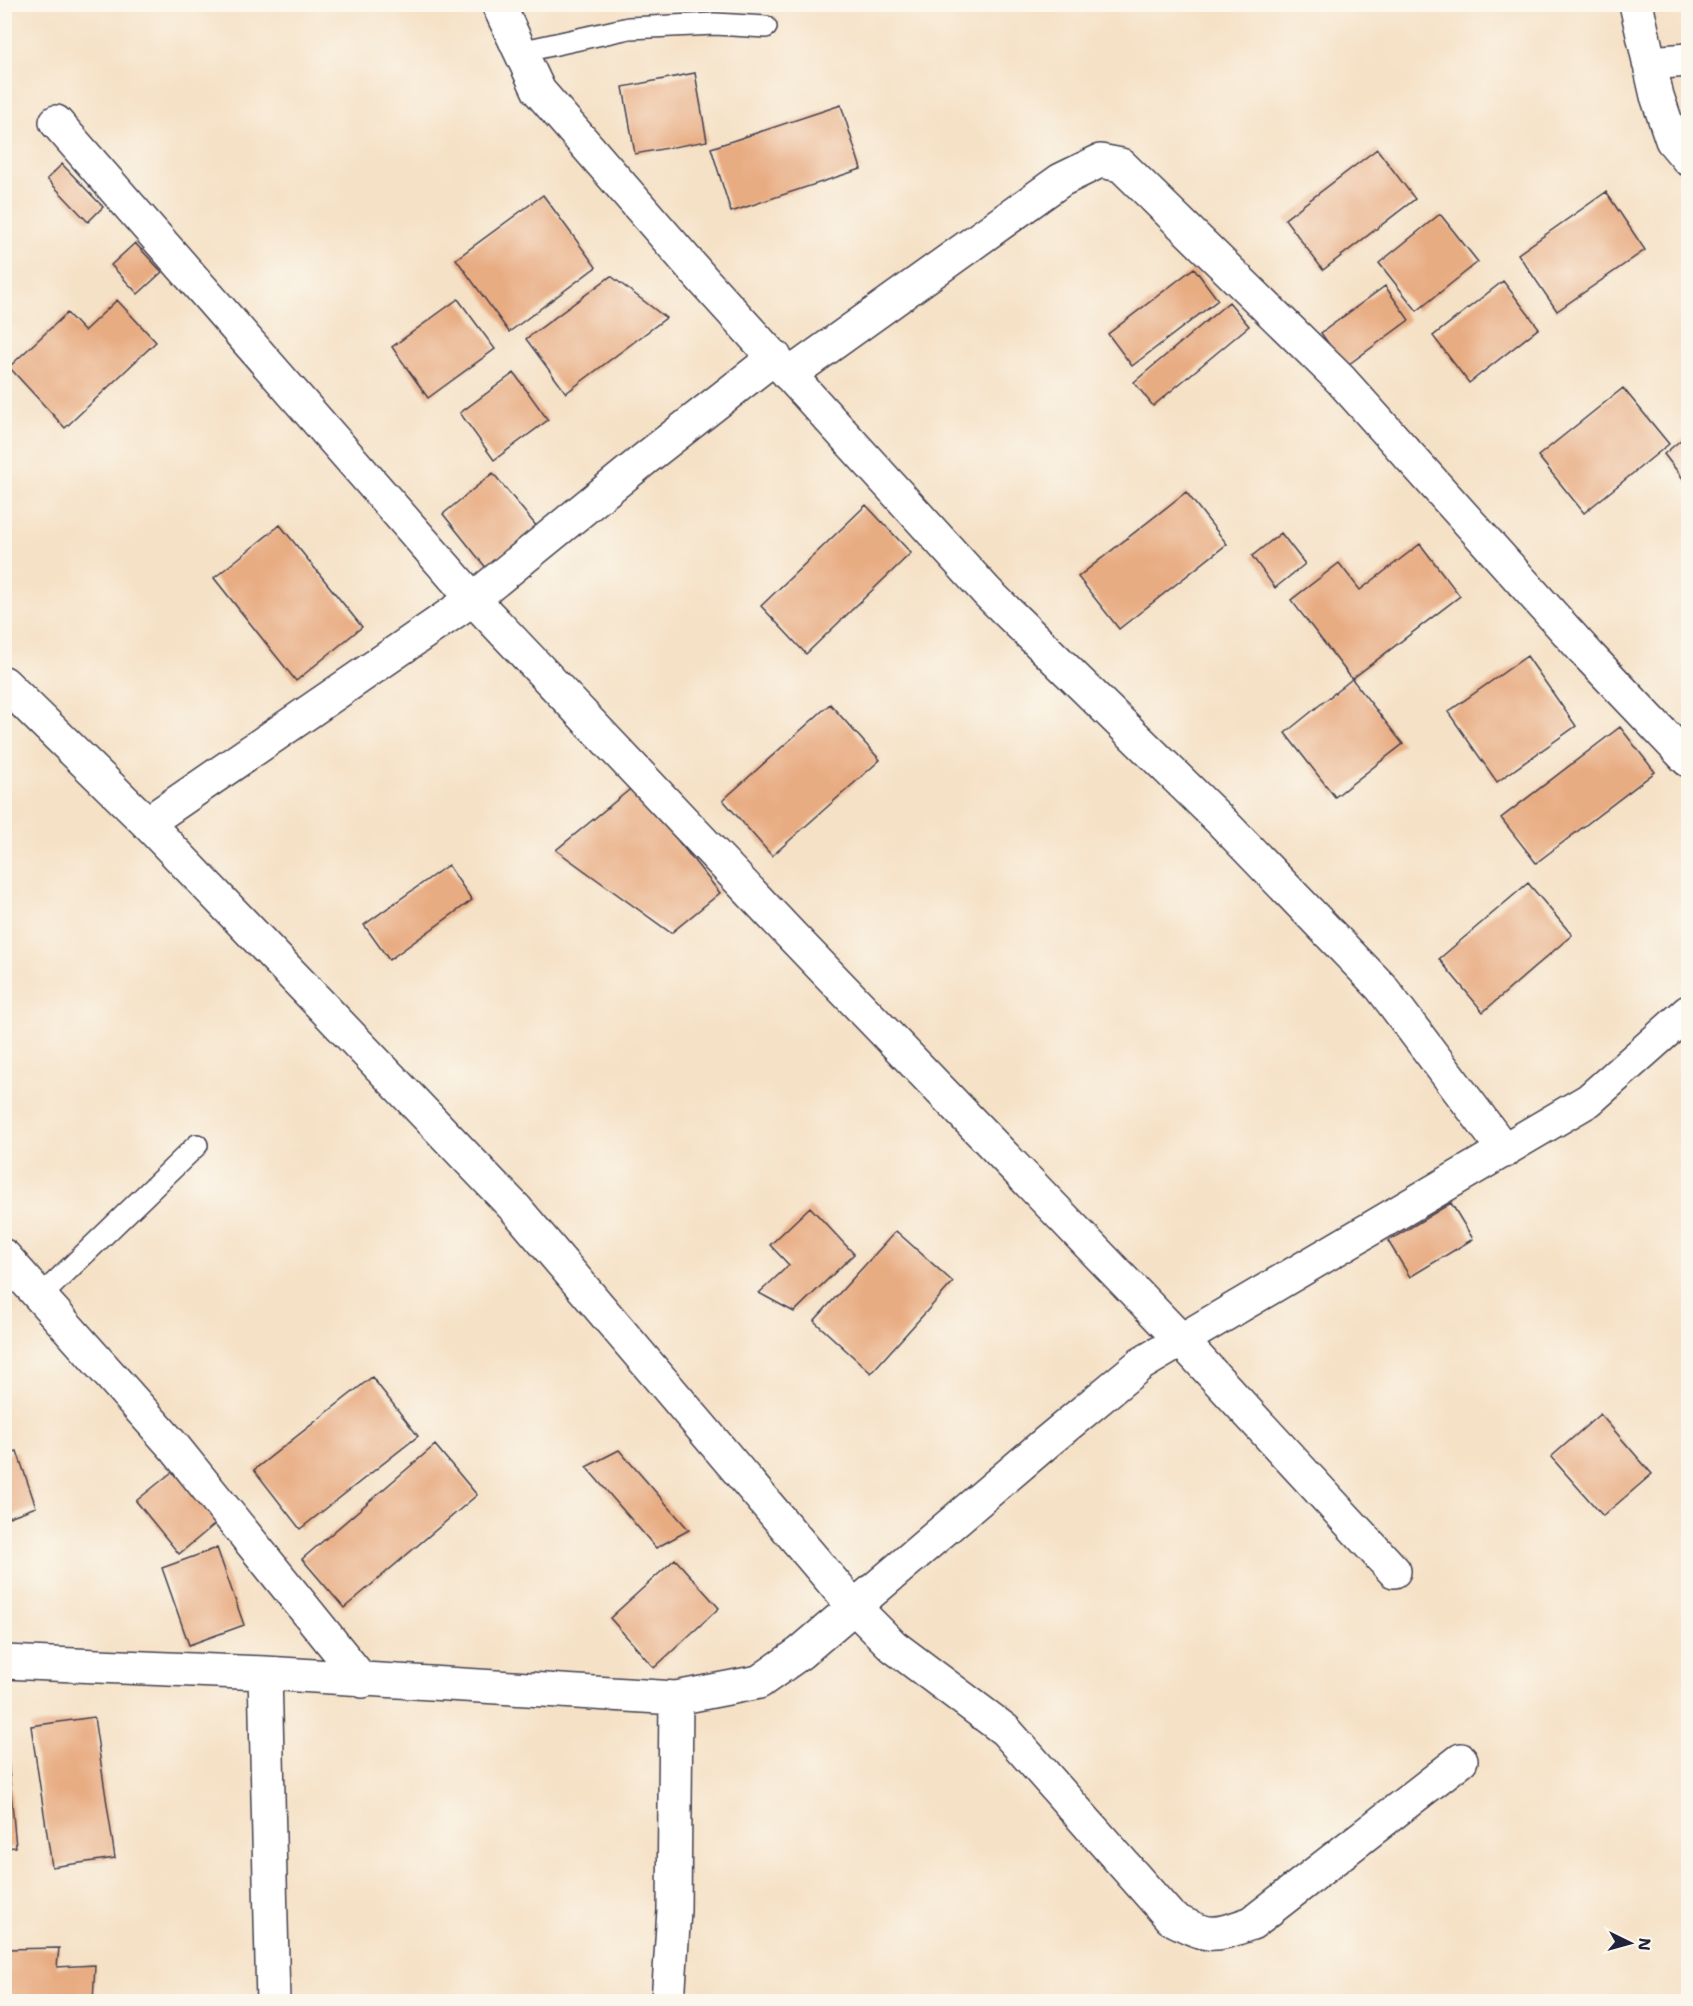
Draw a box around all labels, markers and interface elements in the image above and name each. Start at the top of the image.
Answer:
north arrow [1600,1913,1660,1973]
text: N [1633,1937,1655,1951]

